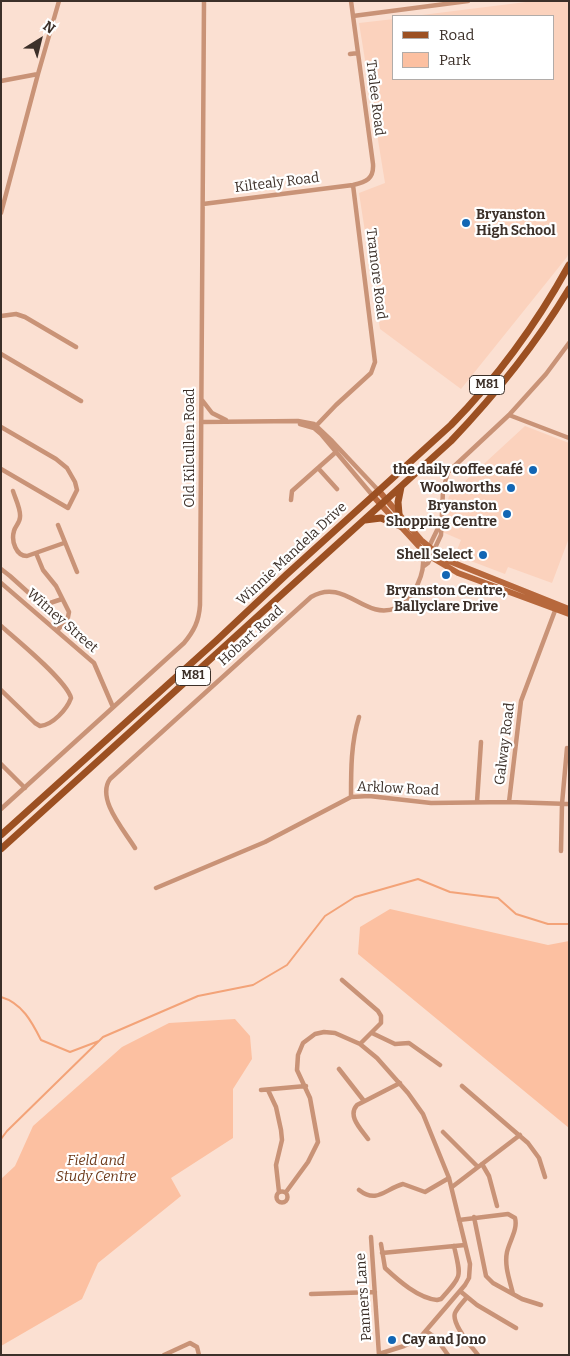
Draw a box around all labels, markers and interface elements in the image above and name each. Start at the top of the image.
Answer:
north arrow [15,15,65,65]
legend [392,15,555,80]
text: N [40,17,58,38]
text: Road [439,26,474,44]
text: Park [439,51,471,69]
street label: Tralee Road [362,59,388,137]
street label: Kiltealy Road [234,169,320,197]
place label: Bryanston High School [476,207,556,240]
marker: Bryanston High School [460,217,472,229]
street label: Tramore Road [362,227,390,321]
road number: M81 [470,376,504,394]
street label: Old Kilcullen Road [182,388,198,508]
place label: the daily coffee café [393,462,523,478]
marker: the daily coffee café [527,464,539,476]
place label: Woolworths [420,480,501,496]
marker: Woolworths [505,482,517,494]
place label: Bryanston Shopping Centre [386,498,497,530]
street label: Winnie Mandela Drive [234,499,350,609]
marker: Bryanston Shopping Centre [501,508,513,520]
place label: Shell Select [396,547,473,563]
marker: Shell Select [477,549,489,561]
marker: Bryanston Centre, Ballyclare Drive [440,569,452,581]
place label: Bryanston Centre, Ballyclare Drive [386,583,506,616]
street label: Witney Street [23,586,101,656]
street label: Hobart Road [215,602,287,670]
road number: M81 [176,666,210,686]
street label: Galway Road [492,702,518,786]
street label: Arklow Road [357,778,439,800]
park label: Field and Study Centre [56,1153,136,1186]
street label: Panners Lane [353,1252,375,1342]
place label: Cay and Jono [402,1332,486,1348]
marker: Cay and Jono [386,1334,398,1346]

